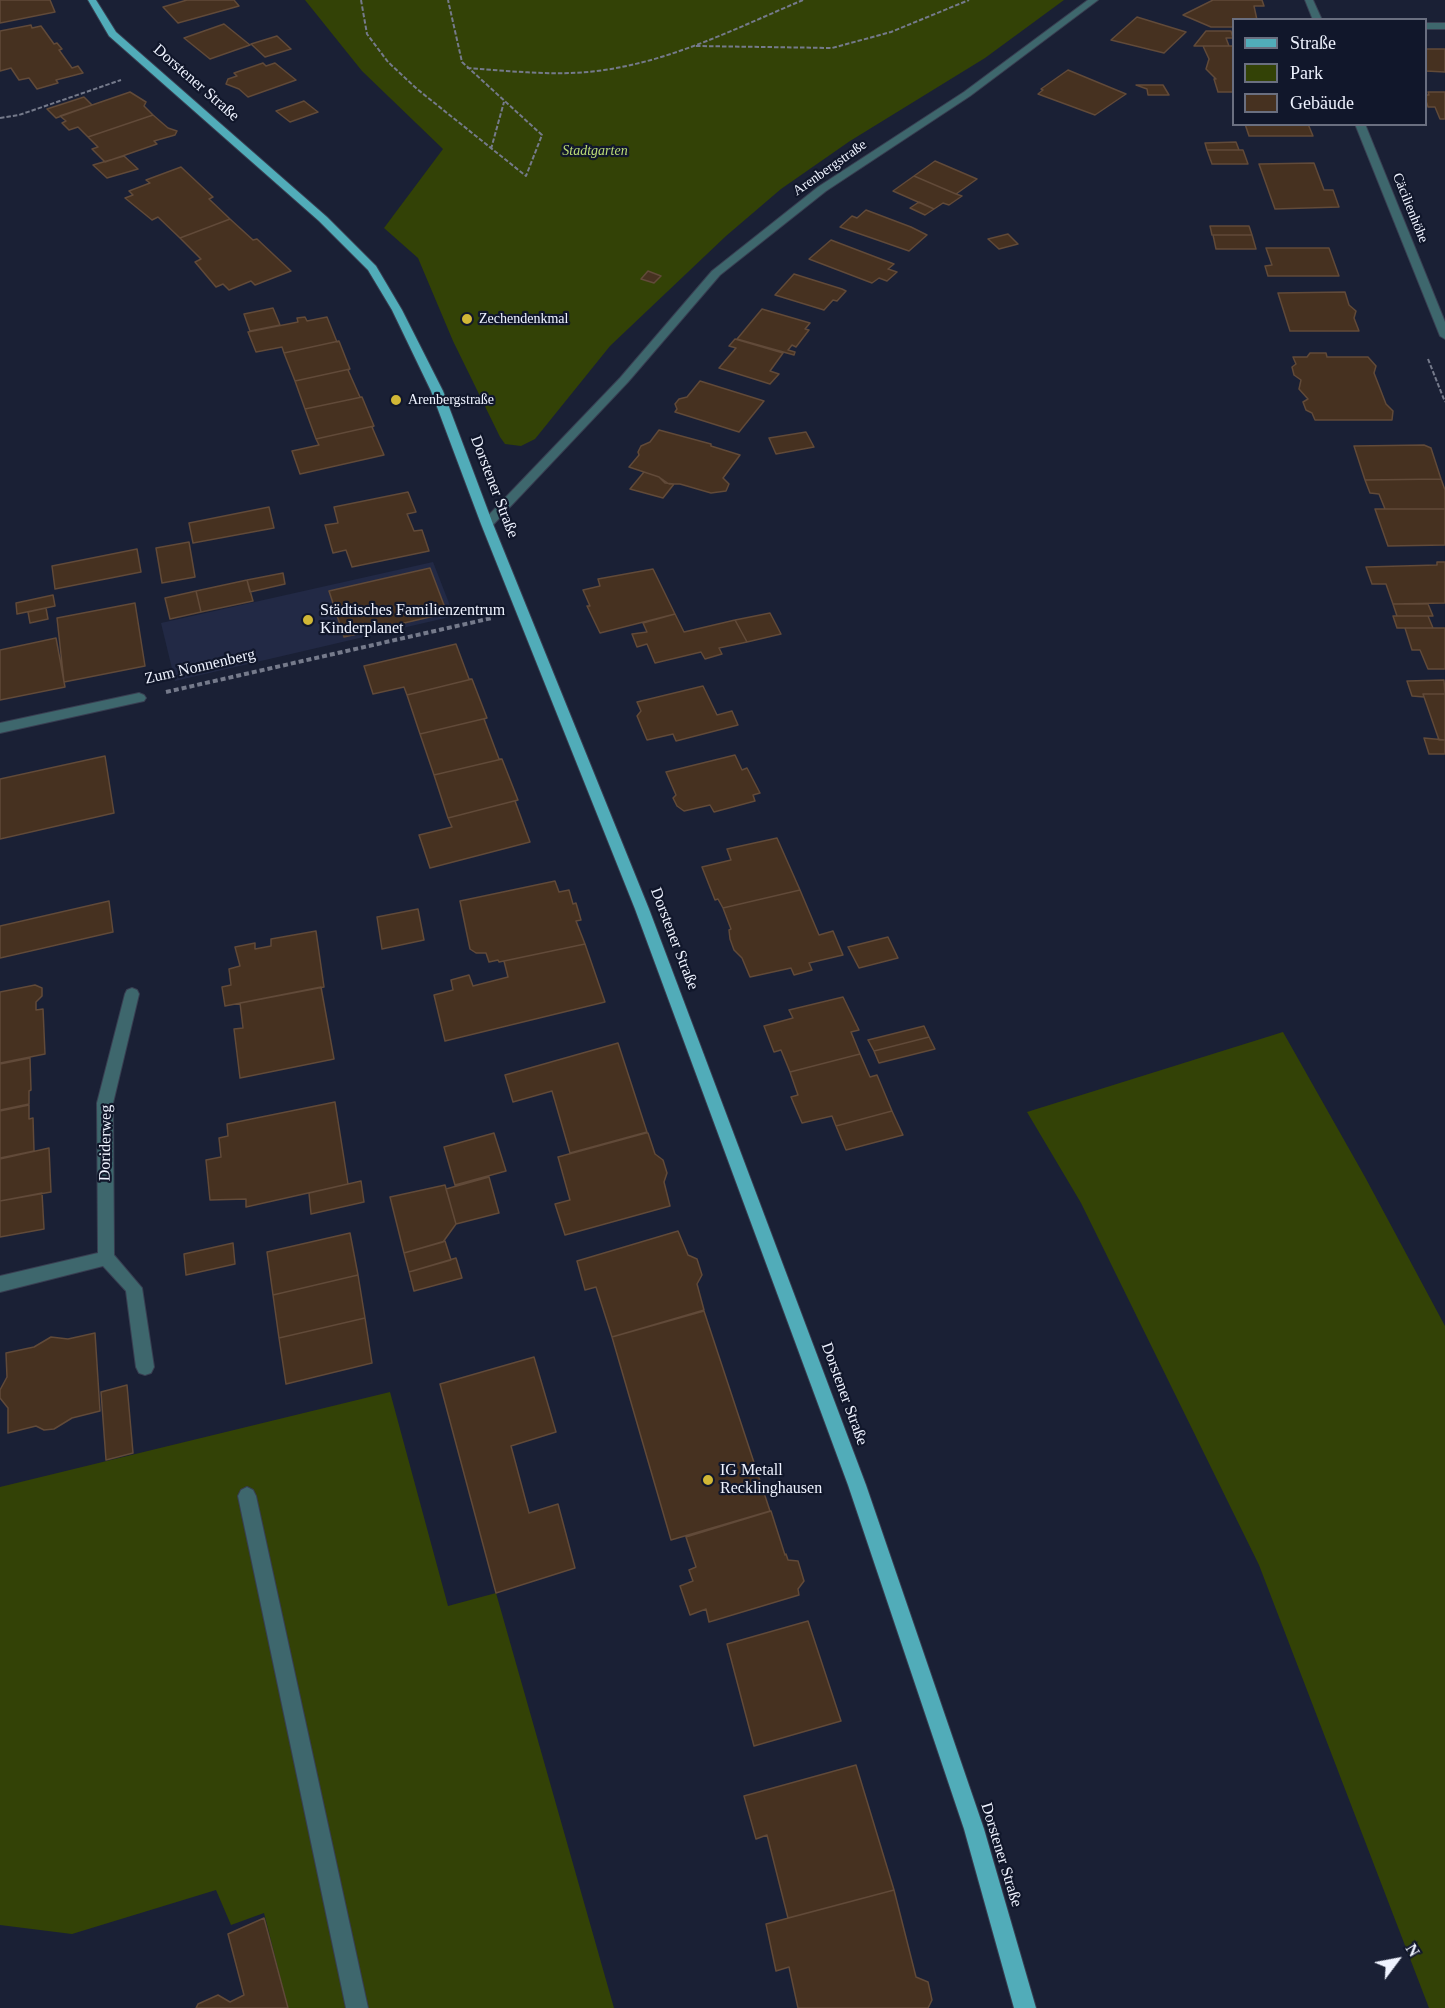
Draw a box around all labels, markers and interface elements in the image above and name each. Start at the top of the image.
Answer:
legend [1232,18,1427,126]
text: Straße [1290,33,1336,53]
street label: Dorstener Straße [149,40,243,126]
text: Park [1290,63,1323,83]
text: Gebäude [1290,93,1354,113]
street label: Arenbergstraße [790,136,870,200]
park label: Stadtgarten [562,143,628,159]
street label: Cäcilienhöhe [1388,171,1432,245]
place label: Zechendenkmal [479,311,568,327]
marker: Zechendenkmal [460,312,474,326]
place label: Arenbergstraße [408,392,494,408]
marker: Arenbergstraße [389,393,403,407]
street label: Dorstener Straße [466,433,522,541]
place label: Städtisches Familienzentrum Kinderplanet [320,601,505,639]
marker: Städtisches Familienzentrum Kinderplanet [301,613,315,627]
street label: Zum Nonnenberg [143,645,257,689]
street label: Dorstener Straße [646,885,702,993]
street label: Doriderweg [96,1105,116,1181]
street label: Dorstener Straße [817,1340,871,1448]
place label: IG Metall Recklinghausen [720,1461,822,1499]
marker: IG Metall Recklinghausen [701,1473,715,1487]
street label: Dorstener Straße [976,1801,1026,1909]
north arrow [1367,1930,1427,1990]
text: N [1402,1941,1423,1960]

